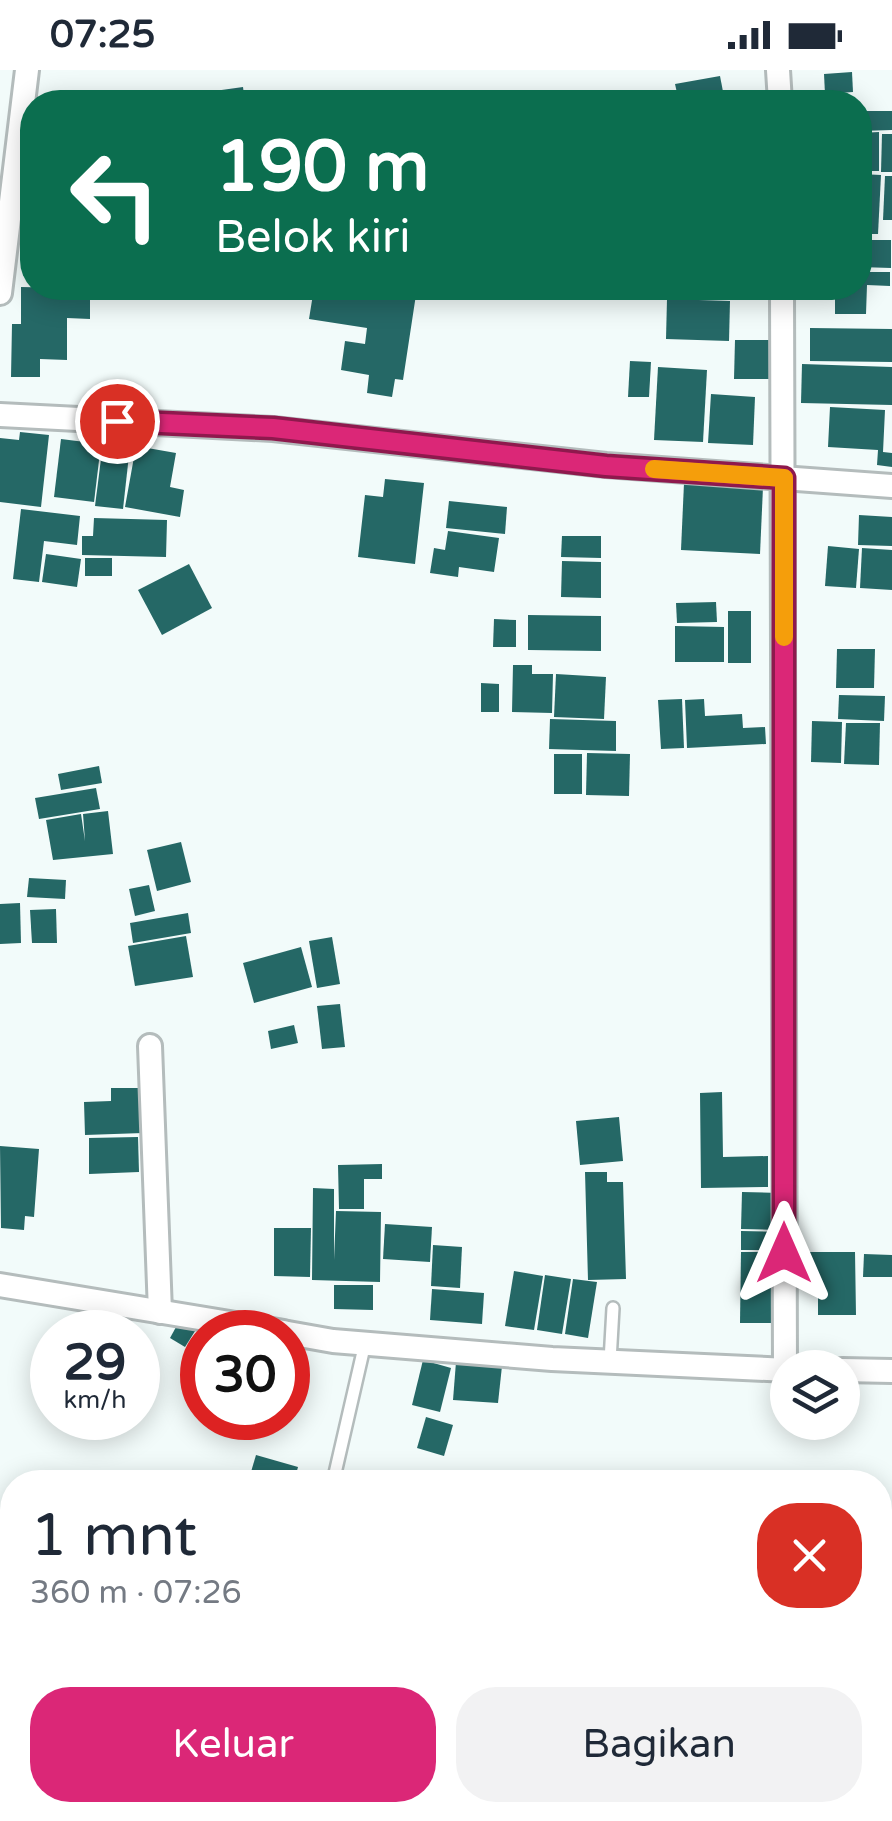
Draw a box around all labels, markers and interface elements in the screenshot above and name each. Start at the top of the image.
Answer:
text: 07:25 [50,12,155,58]
text: 190 m [215,126,429,210]
icon: left [50,130,180,260]
text: Belok kiri [215,211,410,265]
pin [75,379,160,464]
icon: arrive [90,394,145,449]
position arrow [732,1201,836,1305]
speed limit sign: 30 [180,1310,310,1440]
text: 29 [64,1333,126,1393]
map controls [770,1350,860,1440]
button: layers [770,1350,860,1440]
text: km/h [64,1385,126,1415]
text: 1 mnt [30,1500,197,1572]
button: close [757,1503,862,1608]
text: 360 m · 07:26 [30,1574,242,1612]
button: Keluar [30,1687,436,1802]
button: Bagikan [456,1687,862,1802]

